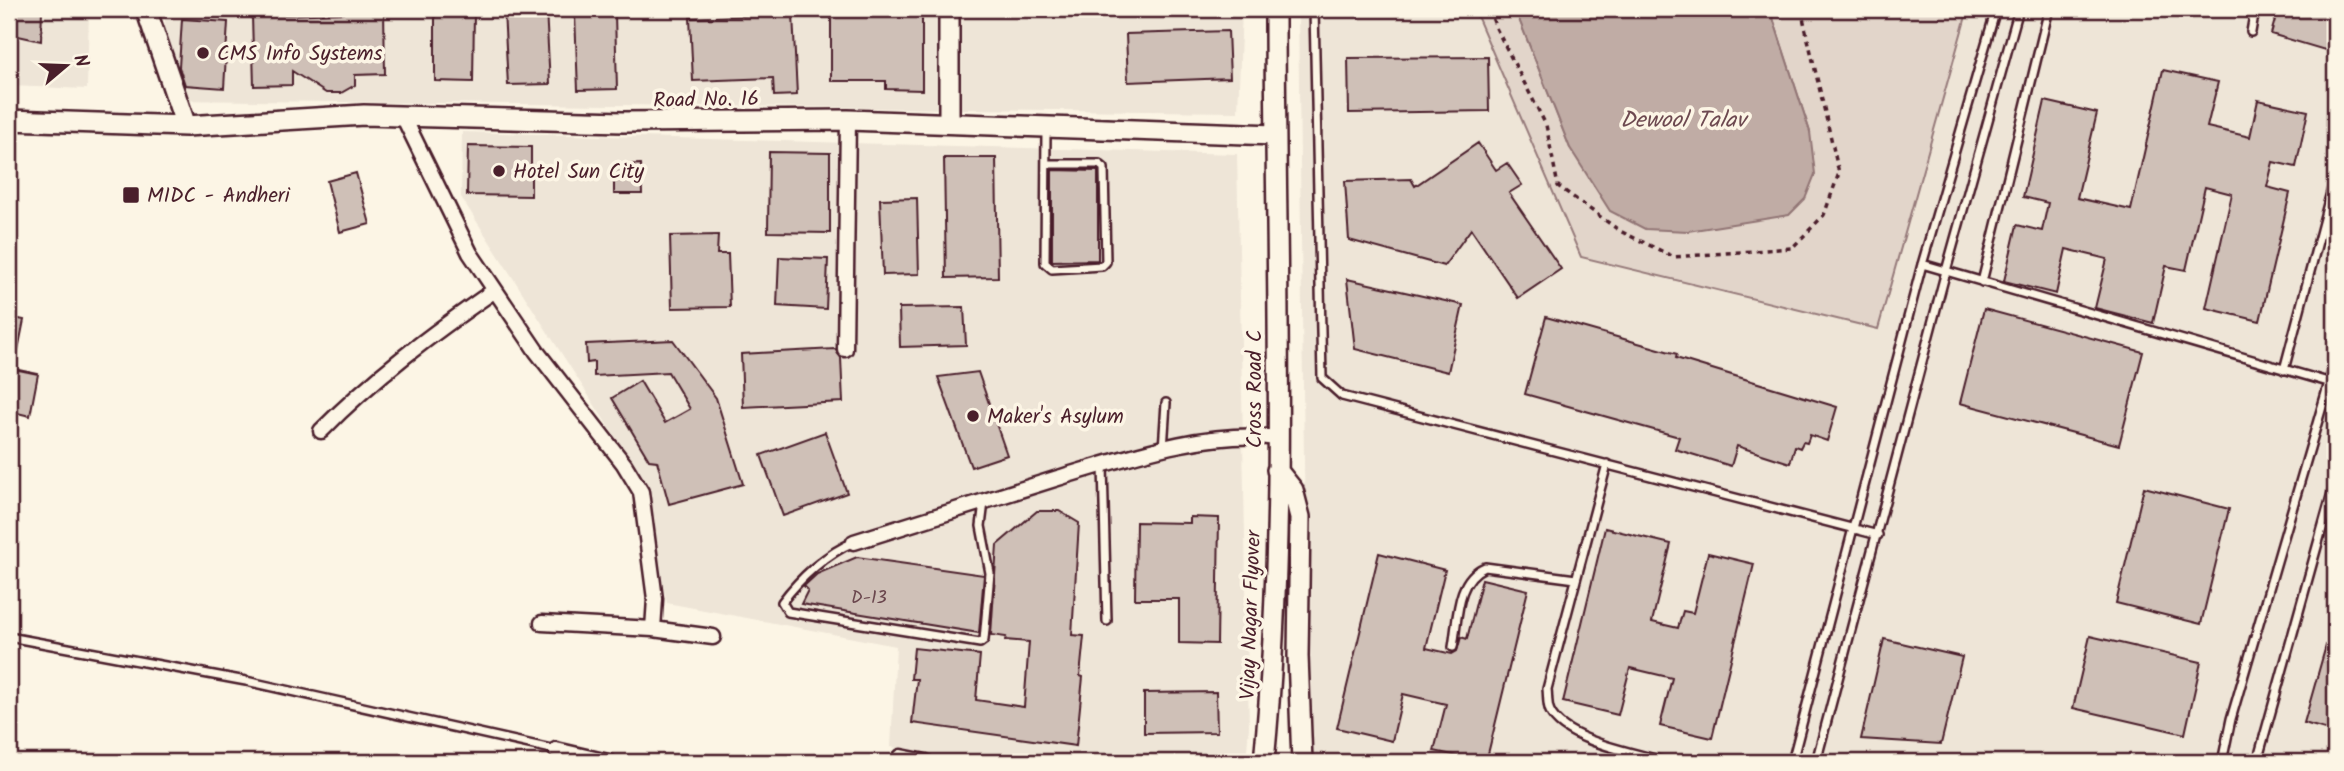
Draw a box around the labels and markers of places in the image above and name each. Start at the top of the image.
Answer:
place label: CMS Info Systems [217,38,382,71]
marker: CMS Info Systems [195,45,211,61]
place label: Hotel Sun City [513,156,644,189]
marker: Hotel Sun City [491,163,507,179]
place label: MIDC - Andheri [147,180,291,213]
marker: MIDC - Andheri [121,185,141,205]
place label: Maker's Asylum [987,401,1124,434]
marker: Maker's Asylum [965,408,981,424]

